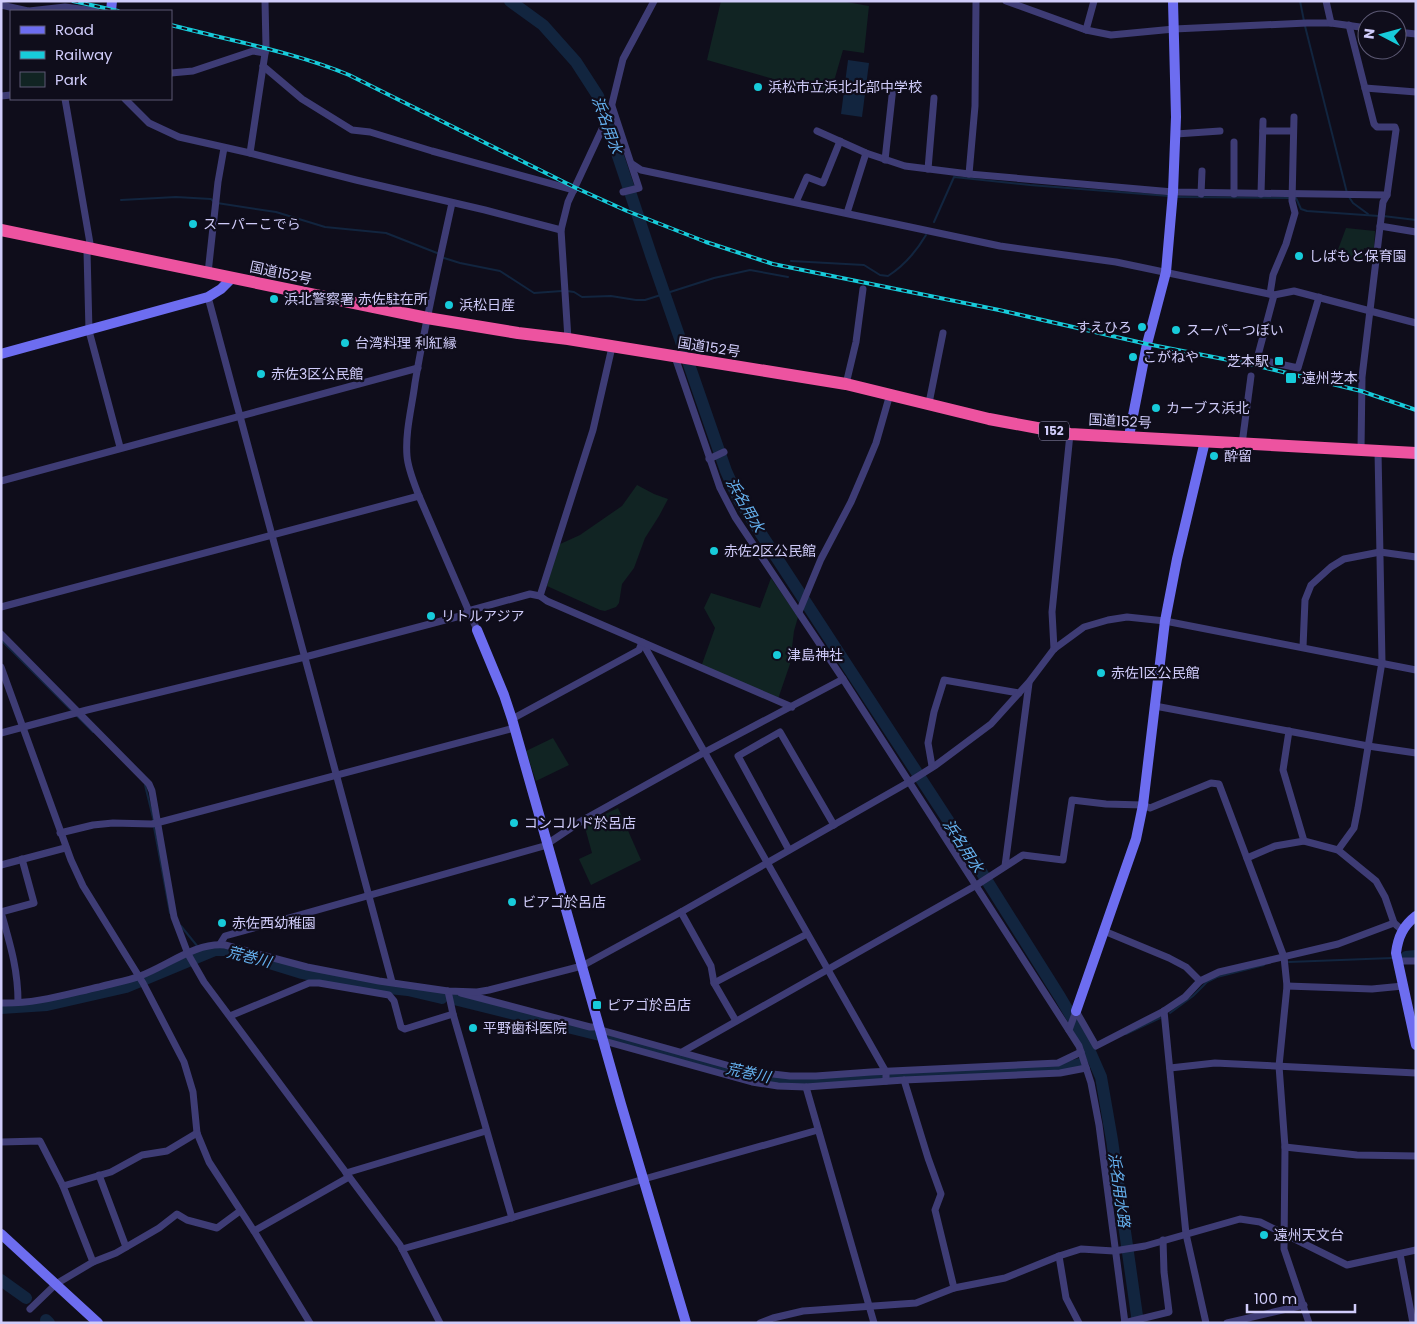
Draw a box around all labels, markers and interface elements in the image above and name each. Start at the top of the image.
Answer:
legend [10,10,172,100]
north arrow [1357,10,1407,60]
text: Road [55,19,94,40]
text: N [1359,27,1380,40]
text: Railway [55,44,113,65]
text: Park [55,69,87,90]
place label: 浜松市立浜北北部中学校 [768,77,922,97]
marker: 浜松市立浜北北部中学校 [752,81,764,93]
water label: 浜名用水 [587,93,628,158]
place label: スーパーこでら [203,214,301,234]
marker: スーパーこでら [187,218,199,230]
place label: しばもと保育園 [1309,246,1407,266]
marker: しばもと保育園 [1293,250,1305,262]
street label: 国道152号 [248,257,314,289]
place label: 浜北警察署 赤佐駐在所 [284,289,428,309]
marker: 浜北警察署 赤佐駐在所 [268,293,280,305]
place label: 浜松日産 [459,295,515,315]
marker: 浜松日産 [443,299,455,311]
place label: すえひろ [1076,317,1132,337]
place label: スーパーつぼい [1186,320,1284,340]
marker: すえひろ [1136,321,1148,333]
marker: スーパーつぼい [1170,324,1182,336]
street label: 国道152号 [676,332,742,362]
place label: 台湾料理 利紅縁 [355,333,457,353]
marker: 台湾料理 利紅縁 [339,337,351,349]
place label: こがねや [1143,347,1199,367]
marker: こがねや [1127,351,1139,363]
place label: 芝本駅 [1227,351,1269,371]
marker: 芝本駅 [1273,355,1285,367]
place label: 赤佐3区公民館 [271,364,363,384]
marker: 赤佐3区公民館 [255,368,267,380]
place label: 遠州芝本 [1302,368,1358,388]
marker: 遠州芝本 [1284,371,1298,385]
place label: カーブス浜北 [1166,398,1249,418]
marker: カーブス浜北 [1150,402,1162,414]
street label: 国道152号 [1088,409,1152,433]
road number: 152 [1039,422,1069,441]
place label: 酔留 [1224,446,1252,466]
marker: 酔留 [1208,450,1220,462]
water label: 浜名用水 [721,474,771,538]
place label: 赤佐2区公民館 [724,541,816,561]
marker: 赤佐2区公民館 [708,545,720,557]
place label: リトルアジア [441,606,524,626]
marker: リトルアジア [425,610,437,622]
place label: 津島神社 [787,645,843,665]
marker: 津島神社 [771,649,783,661]
place label: 赤佐1区公民館 [1111,663,1199,683]
marker: 赤佐1区公民館 [1095,667,1107,679]
place label: コンコルド於呂店 [524,813,636,833]
water label: 浜名用水 [938,815,990,878]
marker: コンコルド於呂店 [508,817,520,829]
place label: ビアゴ於呂店 [522,892,606,912]
marker: ビアゴ於呂店 [506,896,518,908]
place label: 赤佐西幼稚園 [232,913,316,933]
marker: 赤佐西幼稚園 [216,917,228,929]
water label: 荒巻川 [225,941,275,973]
place label: ピアゴ於呂店 [607,995,691,1015]
marker: ピアゴ於呂店 [591,999,603,1011]
place label: 平野歯科医院 [483,1018,567,1038]
marker: 平野歯科医院 [467,1022,479,1034]
water label: 荒巻川 [724,1058,774,1088]
water label: 浜名用水路 [1104,1151,1135,1231]
place label: 遠州天文台 [1274,1225,1344,1245]
marker: 遠州天文台 [1258,1229,1270,1241]
scale bar [1247,1282,1354,1314]
text: 100 m [1254,1288,1297,1309]

